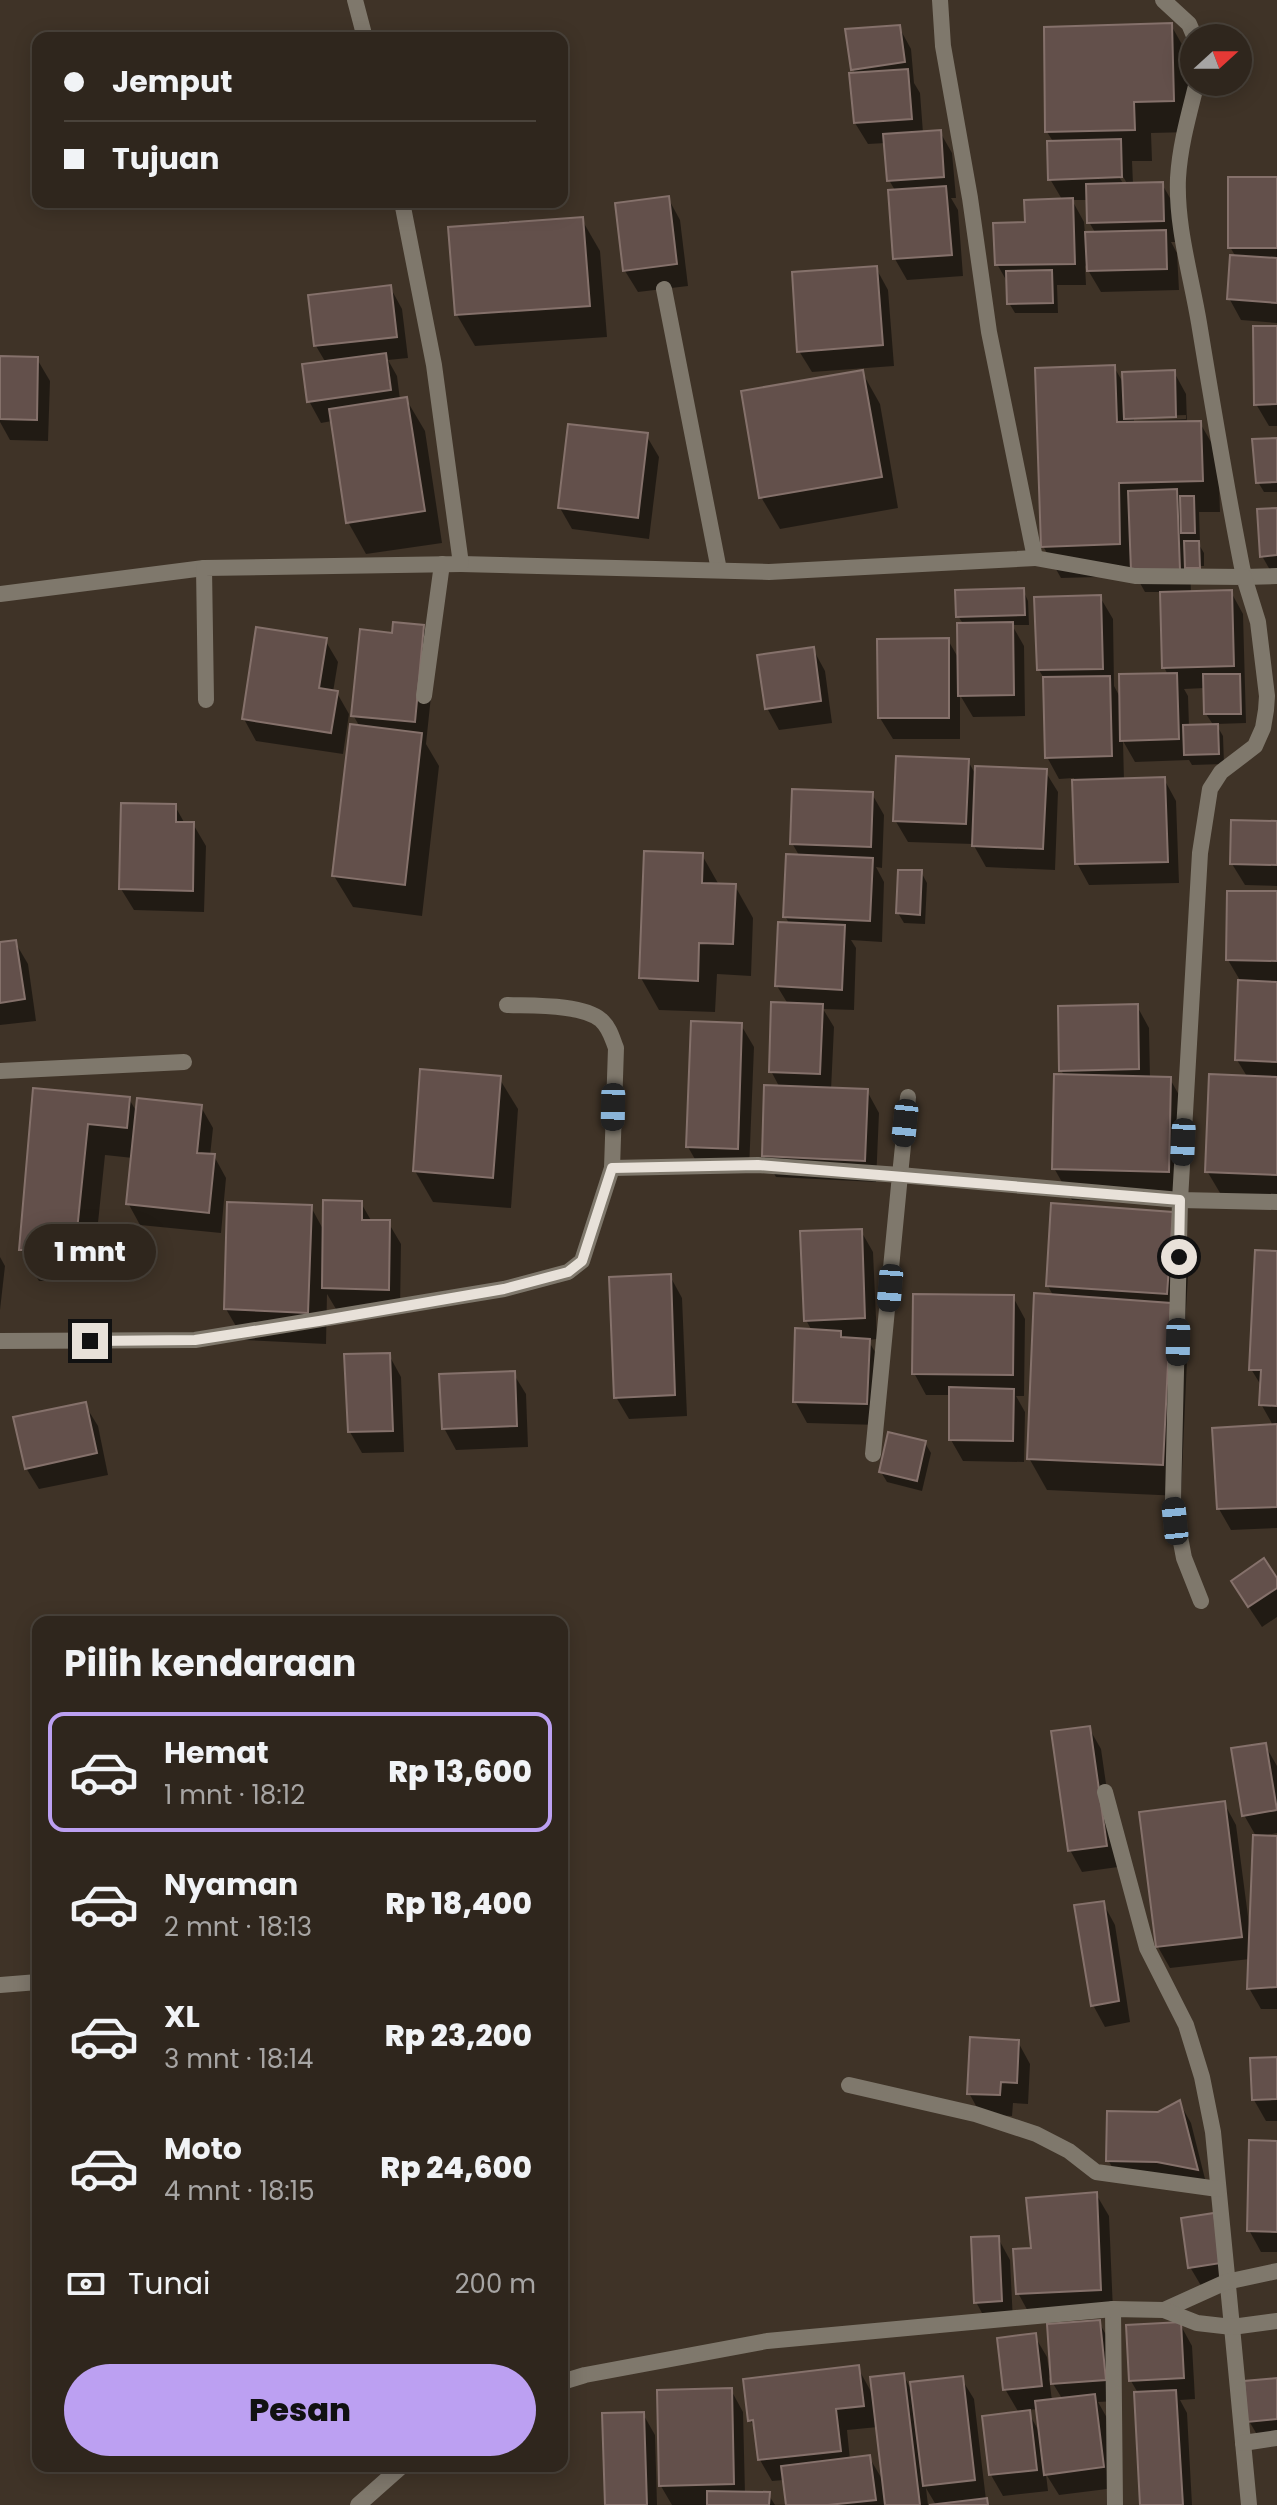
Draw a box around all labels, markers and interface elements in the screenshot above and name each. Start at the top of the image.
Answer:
north arrow [1180,24,1252,96]
map controls [1180,24,1252,96]
text: Jemput [112,60,232,103]
text: Tujuan [112,137,220,180]
car [601,1083,625,1131]
car [891,1098,919,1148]
car [1170,1117,1196,1167]
callout: 1 mnt [24,1225,156,1281]
text: 1 mnt [54,1234,126,1270]
route start [1161,1239,1197,1275]
car [876,1263,904,1313]
car [1166,1318,1190,1366]
route end [72,1323,108,1359]
car [1161,1496,1189,1546]
text: Pilih kendaraan [64,1638,356,1689]
text: Hemat [164,1731,269,1774]
icon: car [68,1736,140,1808]
text: Rp 13,600 [388,1750,532,1793]
text: 1 mnt · 18:12 [164,1777,305,1813]
text: Nyaman [164,1863,298,1906]
icon: car [68,1868,140,1940]
text: Rp 18,400 [385,1882,532,1925]
text: 2 mnt · 18:13 [164,1909,312,1945]
text: XL [164,1995,200,2038]
icon: car [68,2000,140,2072]
text: Rp 23,200 [385,2014,532,2057]
text: 3 mnt · 18:14 [164,2041,313,2077]
text: Moto [164,2127,242,2170]
icon: car [68,2132,140,2204]
text: Rp 24,600 [380,2146,532,2189]
text: 4 mnt · 18:15 [164,2173,315,2209]
icon: cash [64,2262,108,2306]
text: Tunai [128,2262,210,2305]
text: 200 m [455,2266,536,2302]
button: Pesan [64,2364,536,2456]

